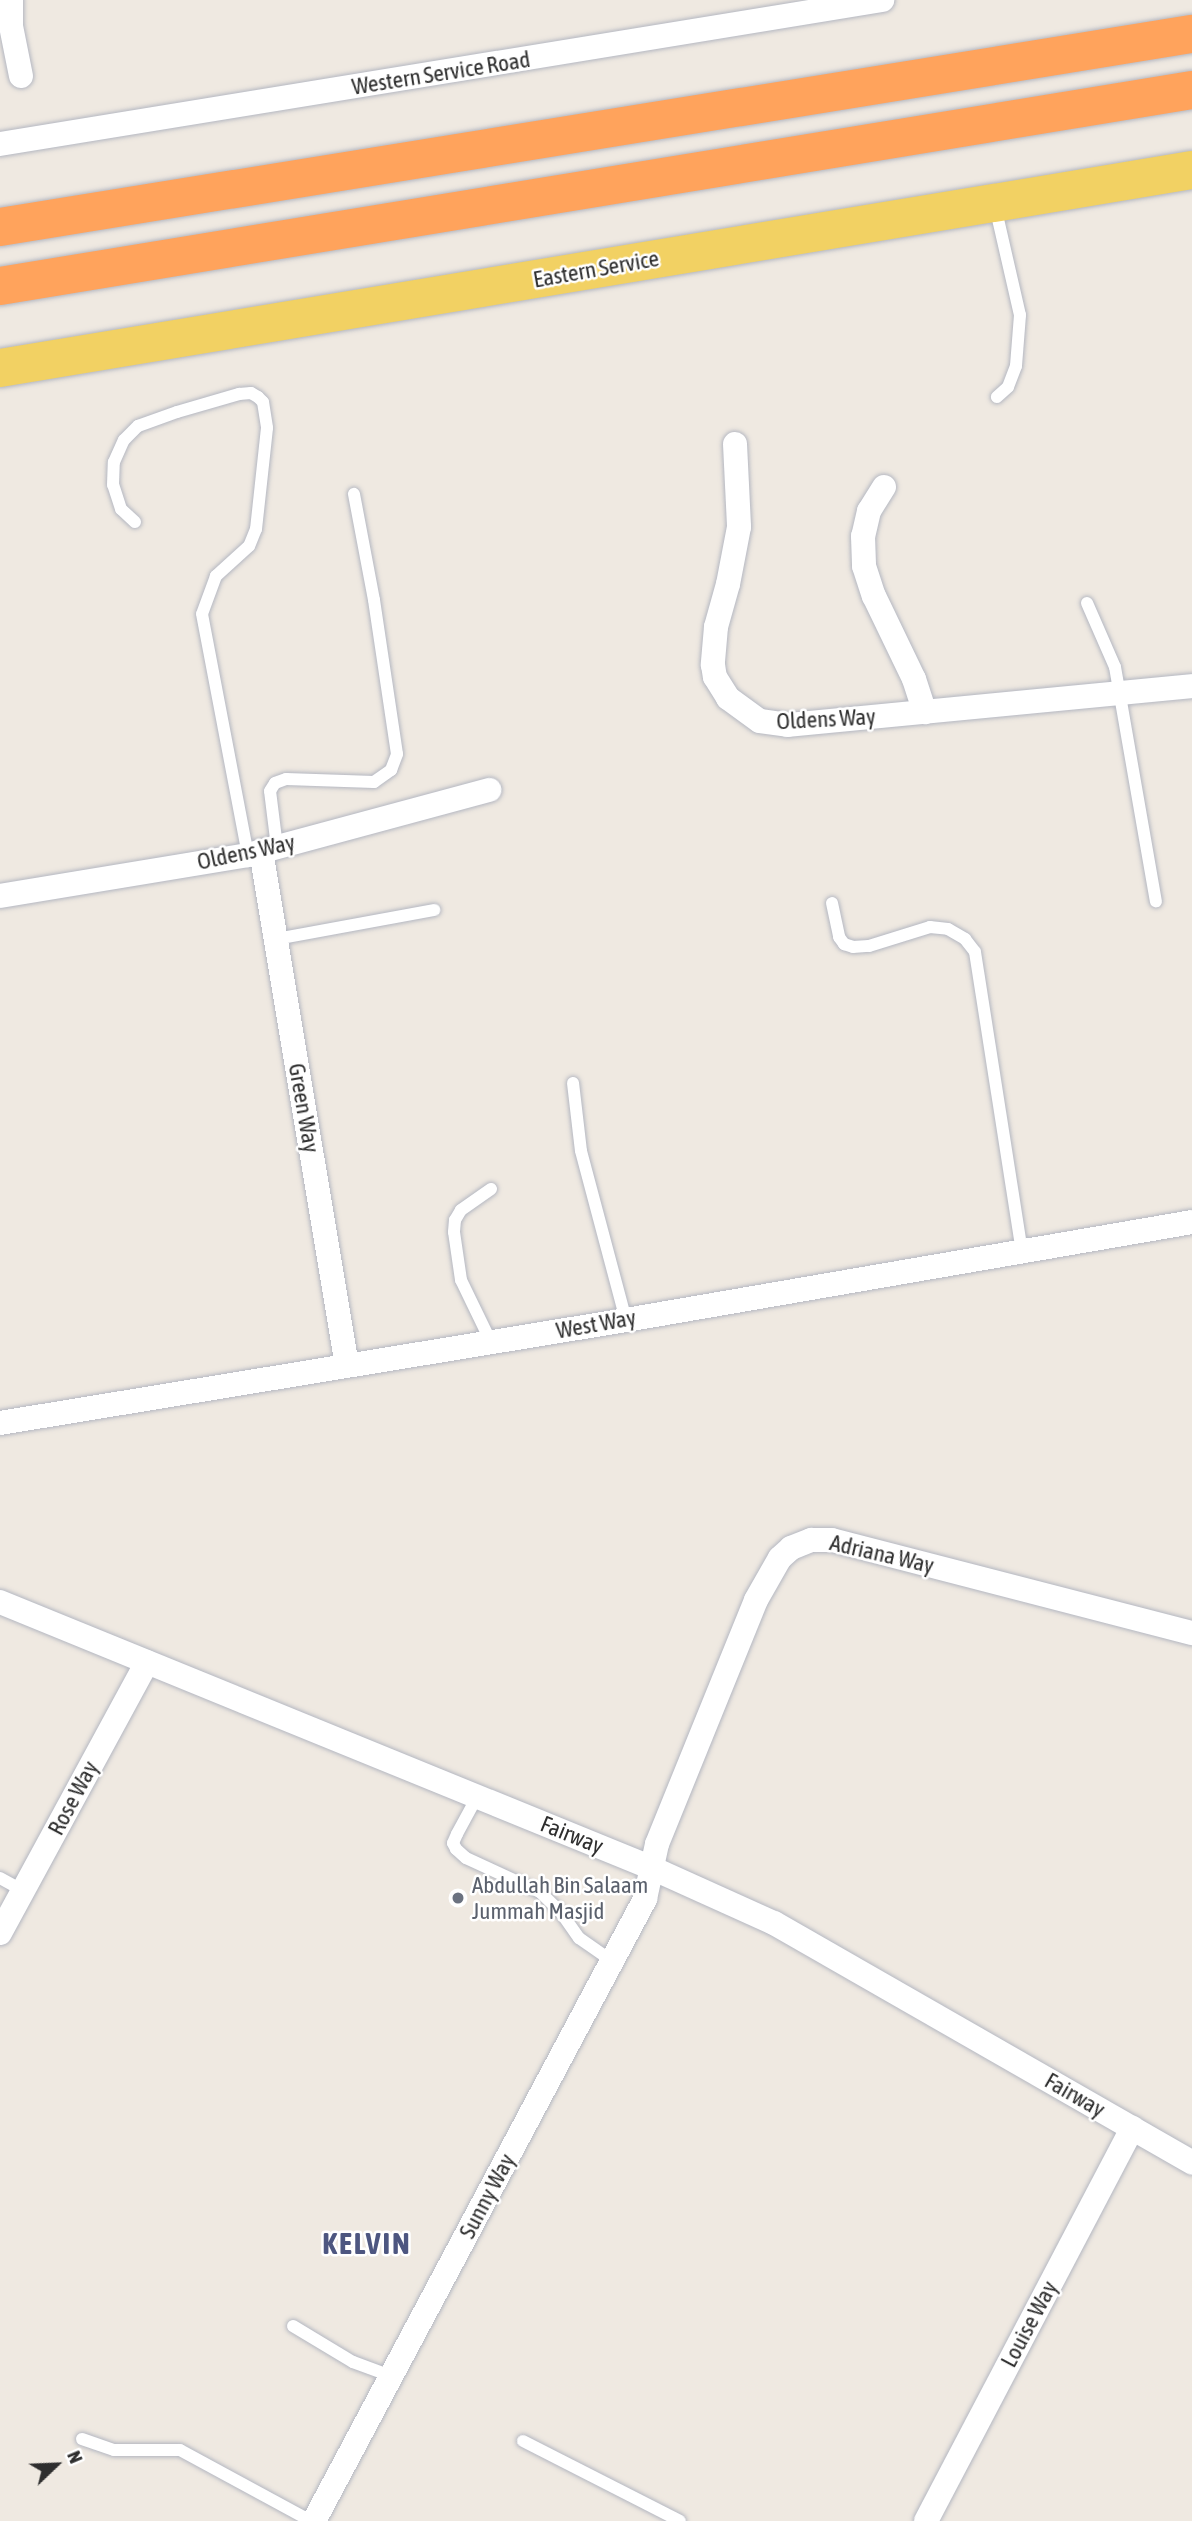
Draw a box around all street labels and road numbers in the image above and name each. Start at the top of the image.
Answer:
street label: Western Service Road [350,45,532,101]
street label: Eastern Service [531,244,661,294]
street label: Oldens Way [776,703,876,735]
street label: Oldens Way [195,828,297,876]
street label: Green Way [283,1061,325,1155]
street label: West Way [554,1303,638,1345]
street label: Adriana Way [827,1529,937,1579]
street label: Rose Way [42,1756,104,1840]
street label: Fairway [537,1810,607,1860]
street label: Fairway [1040,2067,1110,2123]
street label: Sunny Way [453,2149,521,2243]
street label: Louise Way [995,2276,1063,2372]

